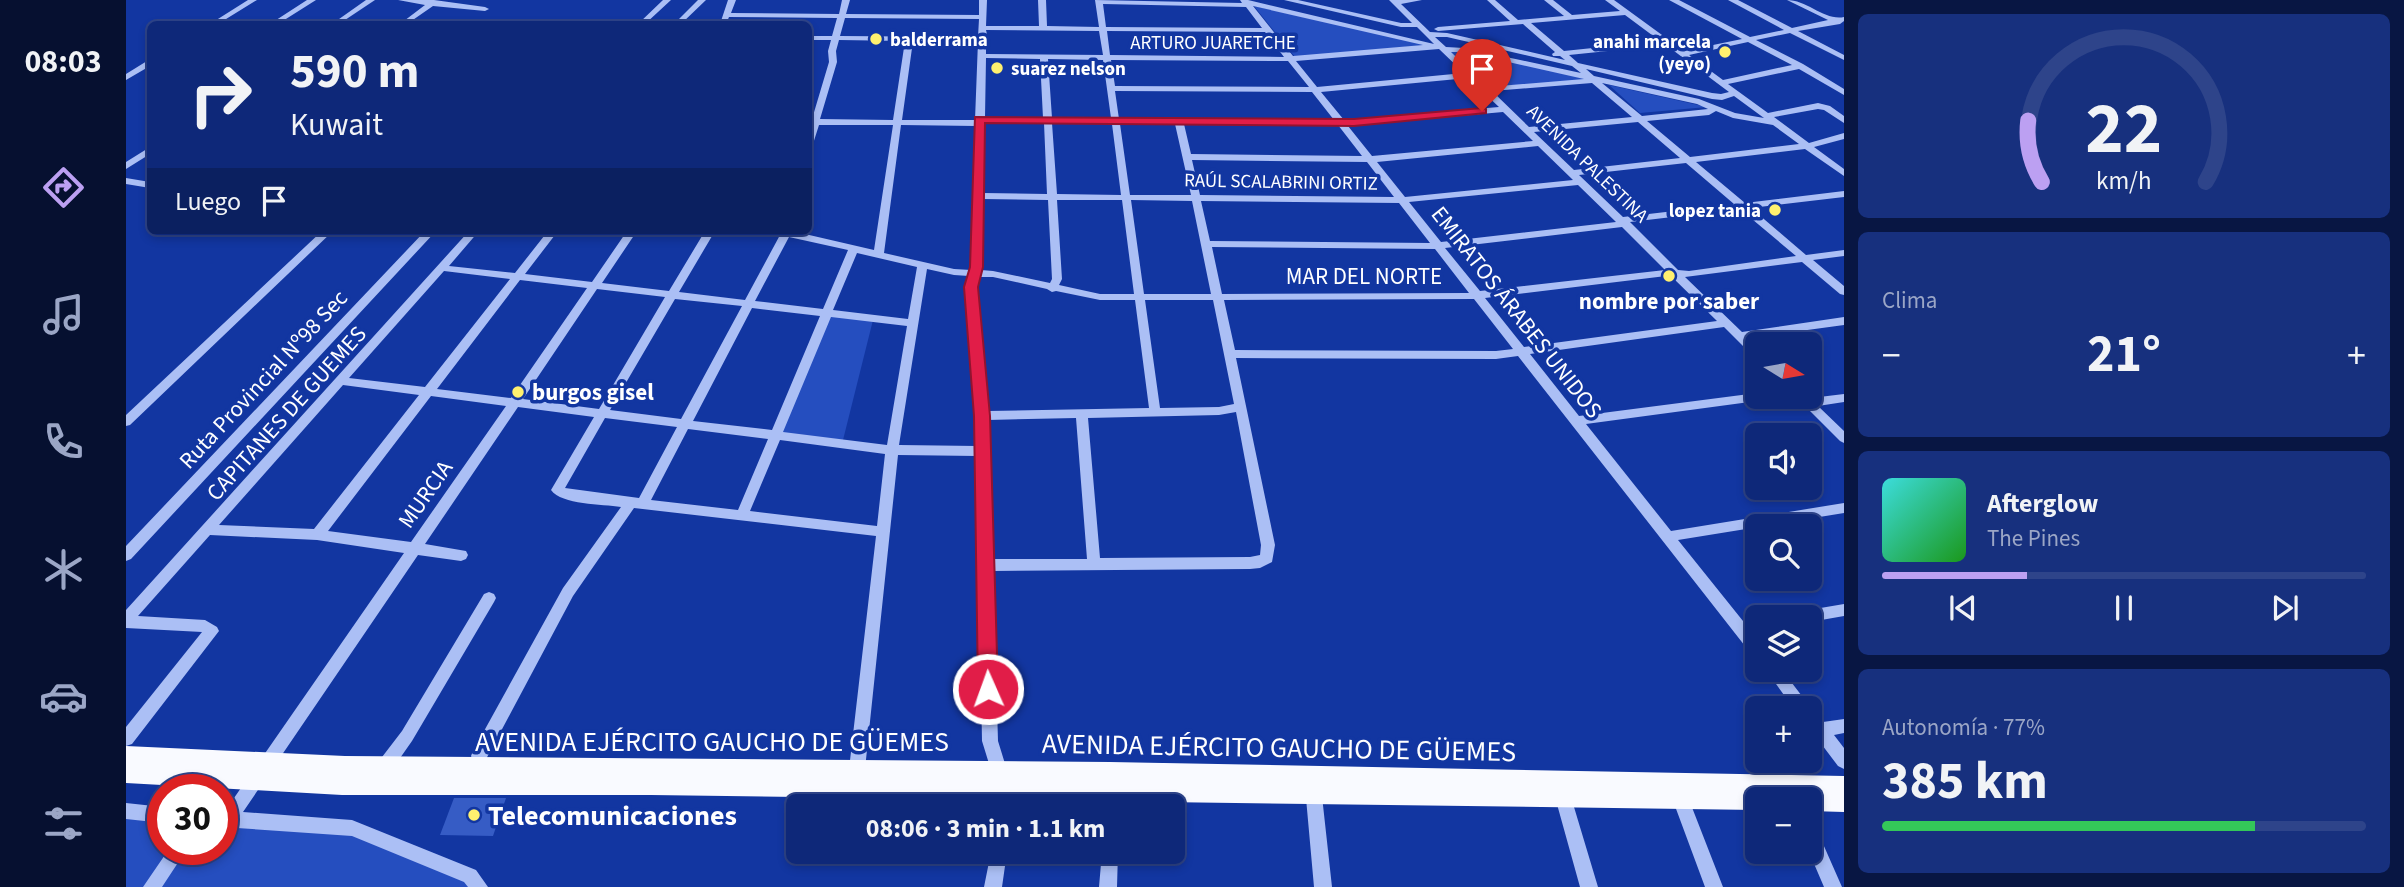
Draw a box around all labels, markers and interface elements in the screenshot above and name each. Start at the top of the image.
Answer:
place label: balderrama [890,27,988,54]
place label: anahi marcela (yeyo) [1593,29,1711,78]
street label: ARTURO JUARETCHE [1130,30,1296,57]
marker: balderrama [868,31,884,47]
text: 590 m [290,37,419,107]
text: 08:03 [24,39,102,85]
pin [1452,39,1512,111]
marker: anahi marcela (yeyo) [1717,44,1733,60]
icon: right [175,49,266,140]
icon: arrive [1463,50,1501,88]
place label: suarez nelson [1011,56,1126,83]
marker: suarez nelson [989,60,1005,76]
text: 22 [2086,78,2162,182]
street label: AVENIDA PALESTINA [1520,99,1654,230]
text: Kuwait [290,102,383,148]
icon: directions [39,163,88,212]
text: km/h [2096,163,2152,199]
street label: RAÚL SCALABRINI ORTIZ [1184,167,1378,198]
icon: arrive [255,182,293,220]
text: Luego [175,183,241,220]
place label: lopez tania [1669,198,1761,225]
street label: EMIRATOS ÁRABES UNIDOS [1423,199,1610,425]
marker: lopez tania [1767,202,1783,218]
street label: MAR DEL NORTE [1286,260,1442,293]
marker: nombre por saber [1661,268,1677,284]
street label: Ruta Provincial Nº98 Sec [171,282,355,476]
text: Clima [1882,284,1937,317]
place label: nombre por saber [1579,285,1760,318]
icon: music [39,290,88,339]
street label: CAPITANES DE GUEMES [199,318,374,508]
text: 21° [2087,318,2161,392]
text: − [1882,329,1901,383]
text: + [2347,329,2366,383]
north arrow [1745,332,1822,410]
map controls [1745,332,1822,864]
place label: burgos gisel [532,376,654,409]
marker: burgos gisel [510,384,526,400]
icon: phone [39,417,88,466]
button: sound [1745,423,1822,500]
street label: MURCIA [390,453,461,535]
text: Afterglow [1987,485,2098,522]
button: search [1745,514,1822,591]
text: The Pines [1987,522,2080,555]
icon: climate [39,545,88,594]
icon: previous [1944,589,1982,627]
icon: pause [2105,589,2143,627]
icon: next [2266,589,2304,627]
button: layers [1745,605,1822,682]
position arrow [951,652,1025,726]
icon: car [39,672,88,721]
button: + [1745,696,1822,773]
text: Autonomía · 77% [1882,711,2045,744]
street label: AVENIDA EJÉRCITO GAUCHO DE GÜEMES [475,722,949,762]
street label: AVENIDA EJÉRCITO GAUCHO DE GÜEMES [1042,724,1516,772]
text: 385 km [1882,745,2048,819]
speed limit sign: 30 [147,774,238,865]
button: − [1745,787,1822,864]
place label: Telecomunicaciones [488,796,737,836]
icon: filters [39,799,88,848]
marker: Telecomunicaciones [466,807,482,823]
text: 08:06 · 3 min · 1.1 km [866,810,1105,847]

